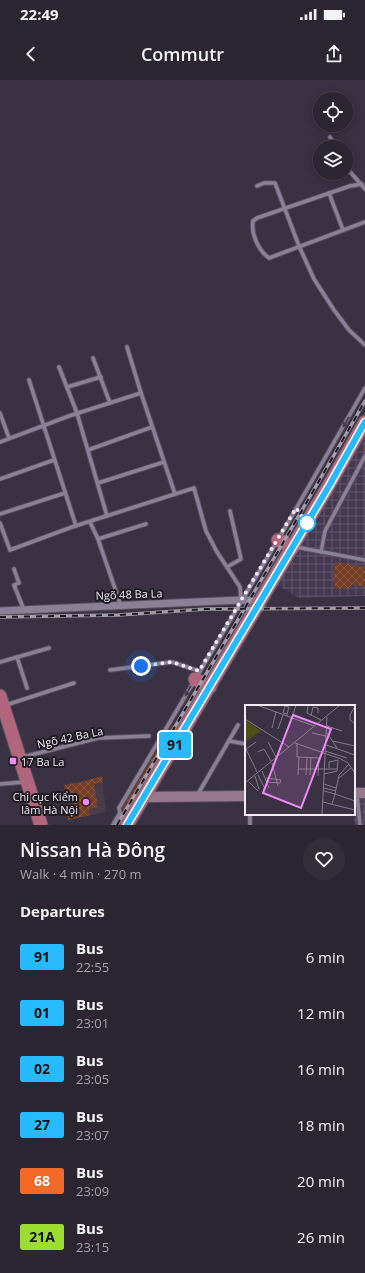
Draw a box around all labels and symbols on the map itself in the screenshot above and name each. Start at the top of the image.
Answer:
one-way arrow [342,416,349,428]
unlabelled marker [298,514,316,532]
street label: Ngõ 48 Ba La [95,585,163,603]
your location [131,656,151,676]
one-way arrow [184,685,191,697]
inset map [245,705,355,815]
street label: Ngõ 42 Ba La [36,723,104,751]
line badge: 91 [157,732,193,758]
place label: 17 Ba La [21,754,64,769]
marker: 17 Ba La [8,756,18,766]
place label: Chi cục Kiểm lâm Hà Nội [13,789,78,817]
marker: Chi cục Kiểm lâm Hà Nội [81,797,91,807]

